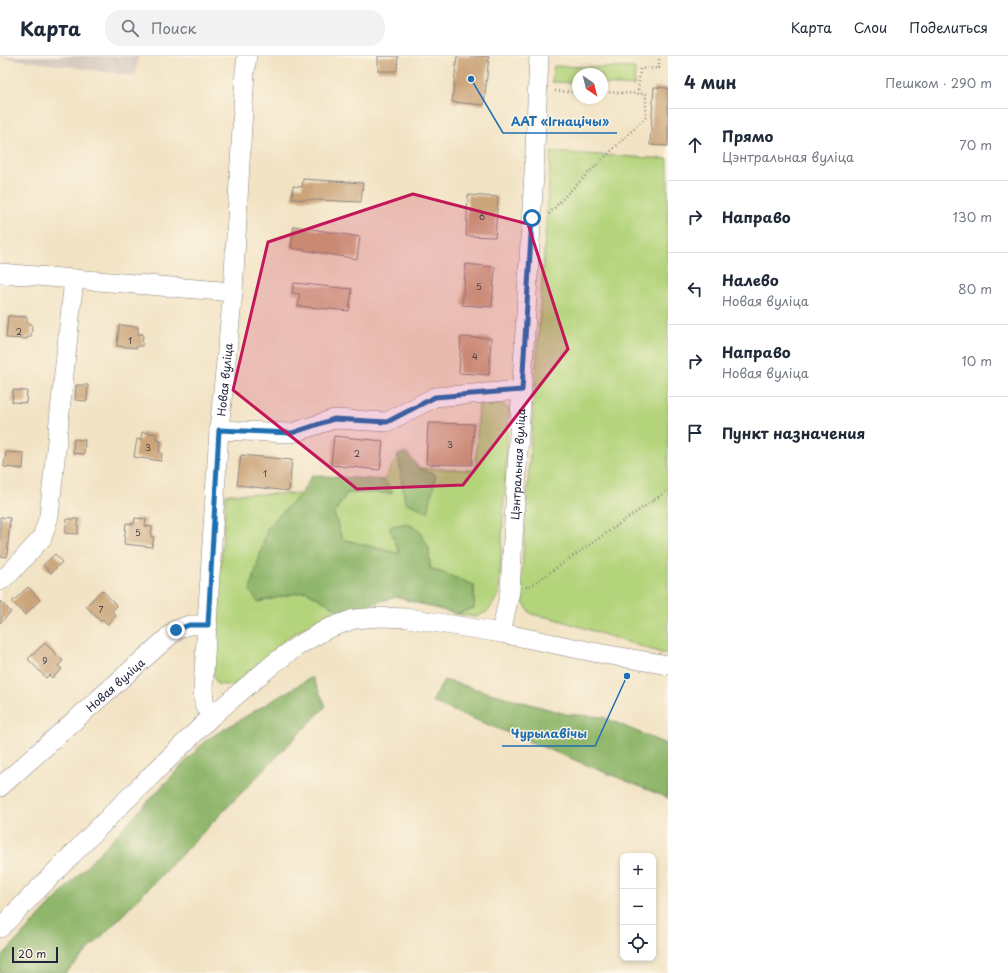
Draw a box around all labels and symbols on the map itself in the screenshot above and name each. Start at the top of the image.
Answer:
north arrow [572,68,608,104]
callout: ААТ «Ігнацічы» [503,109,617,133]
text: ААТ «Ігнацічы» [511,112,609,130]
house number: 6 [479,209,485,223]
route start [523,209,541,227]
house number: 5 [476,279,482,293]
house number: 2 [16,324,22,338]
house number: 1 [128,333,132,347]
street label: Новая вуліца [212,342,236,417]
house number: 4 [472,349,478,363]
street label: Цэнтральная вуліца [506,408,529,521]
house number: 3 [447,437,453,451]
house number: 3 [145,440,151,454]
house number: 2 [354,446,360,460]
house number: 1 [263,466,267,480]
house number: 5 [135,525,141,539]
house number: 7 [98,602,104,616]
route end [167,621,185,639]
house number: 9 [42,653,48,667]
street label: Новая вуліца [82,653,148,715]
callout: Чурылавічы [502,722,595,746]
text: Чурылавічы [511,724,587,742]
scale bar [12,945,58,964]

